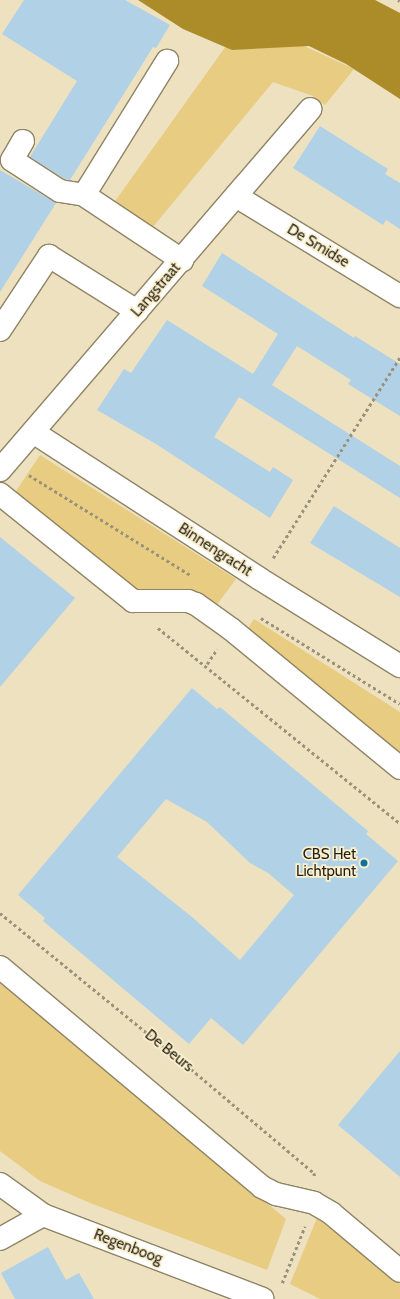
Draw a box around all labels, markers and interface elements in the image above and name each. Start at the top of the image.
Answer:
street label: De Smidse [284,220,352,272]
street label: Langstraat [128,259,184,321]
street label: Binnengracht [175,520,255,580]
place label: CBS Het Lichtpunt [296,845,356,880]
marker: CBS Het Lichtpunt [359,858,369,868]
street label: De Beurs [141,1026,197,1076]
street label: Regenboog [91,1226,165,1268]

